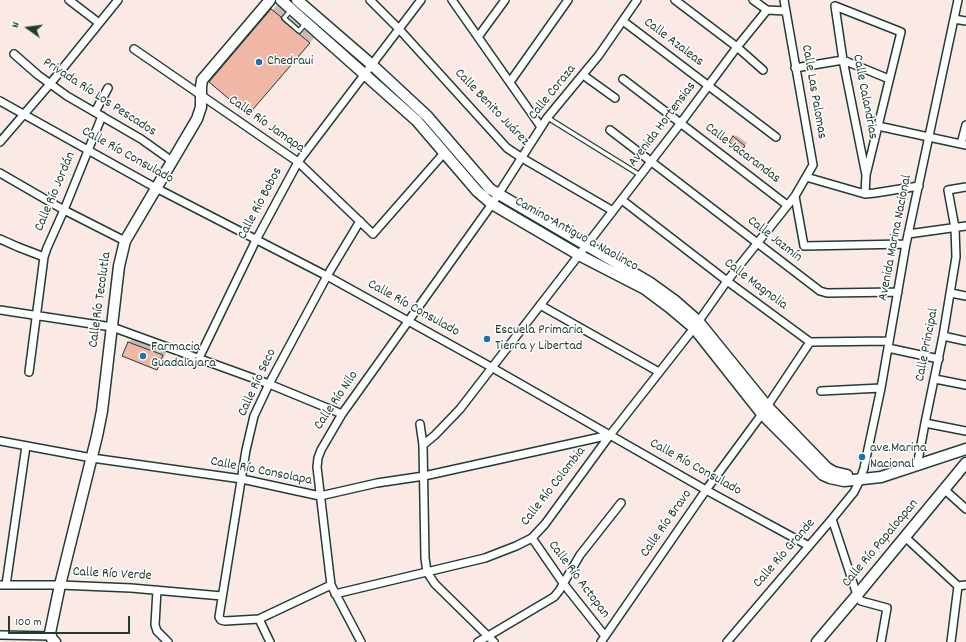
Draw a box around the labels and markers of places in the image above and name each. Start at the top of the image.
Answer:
place label: Chedraui [267,54,313,70]
marker: Chedraui [254,57,264,67]
place label: Escuela Primaria Tierra y Libertad [495,323,583,356]
marker: Escuela Primaria Tierra y Libertad [482,334,492,344]
place label: Farmacia Guadalajara [151,340,216,372]
marker: Farmacia Guadalajara [138,351,148,361]
place label: ave.Marina Nacional [870,441,926,474]
marker: ave.Marina Nacional [857,452,867,462]

